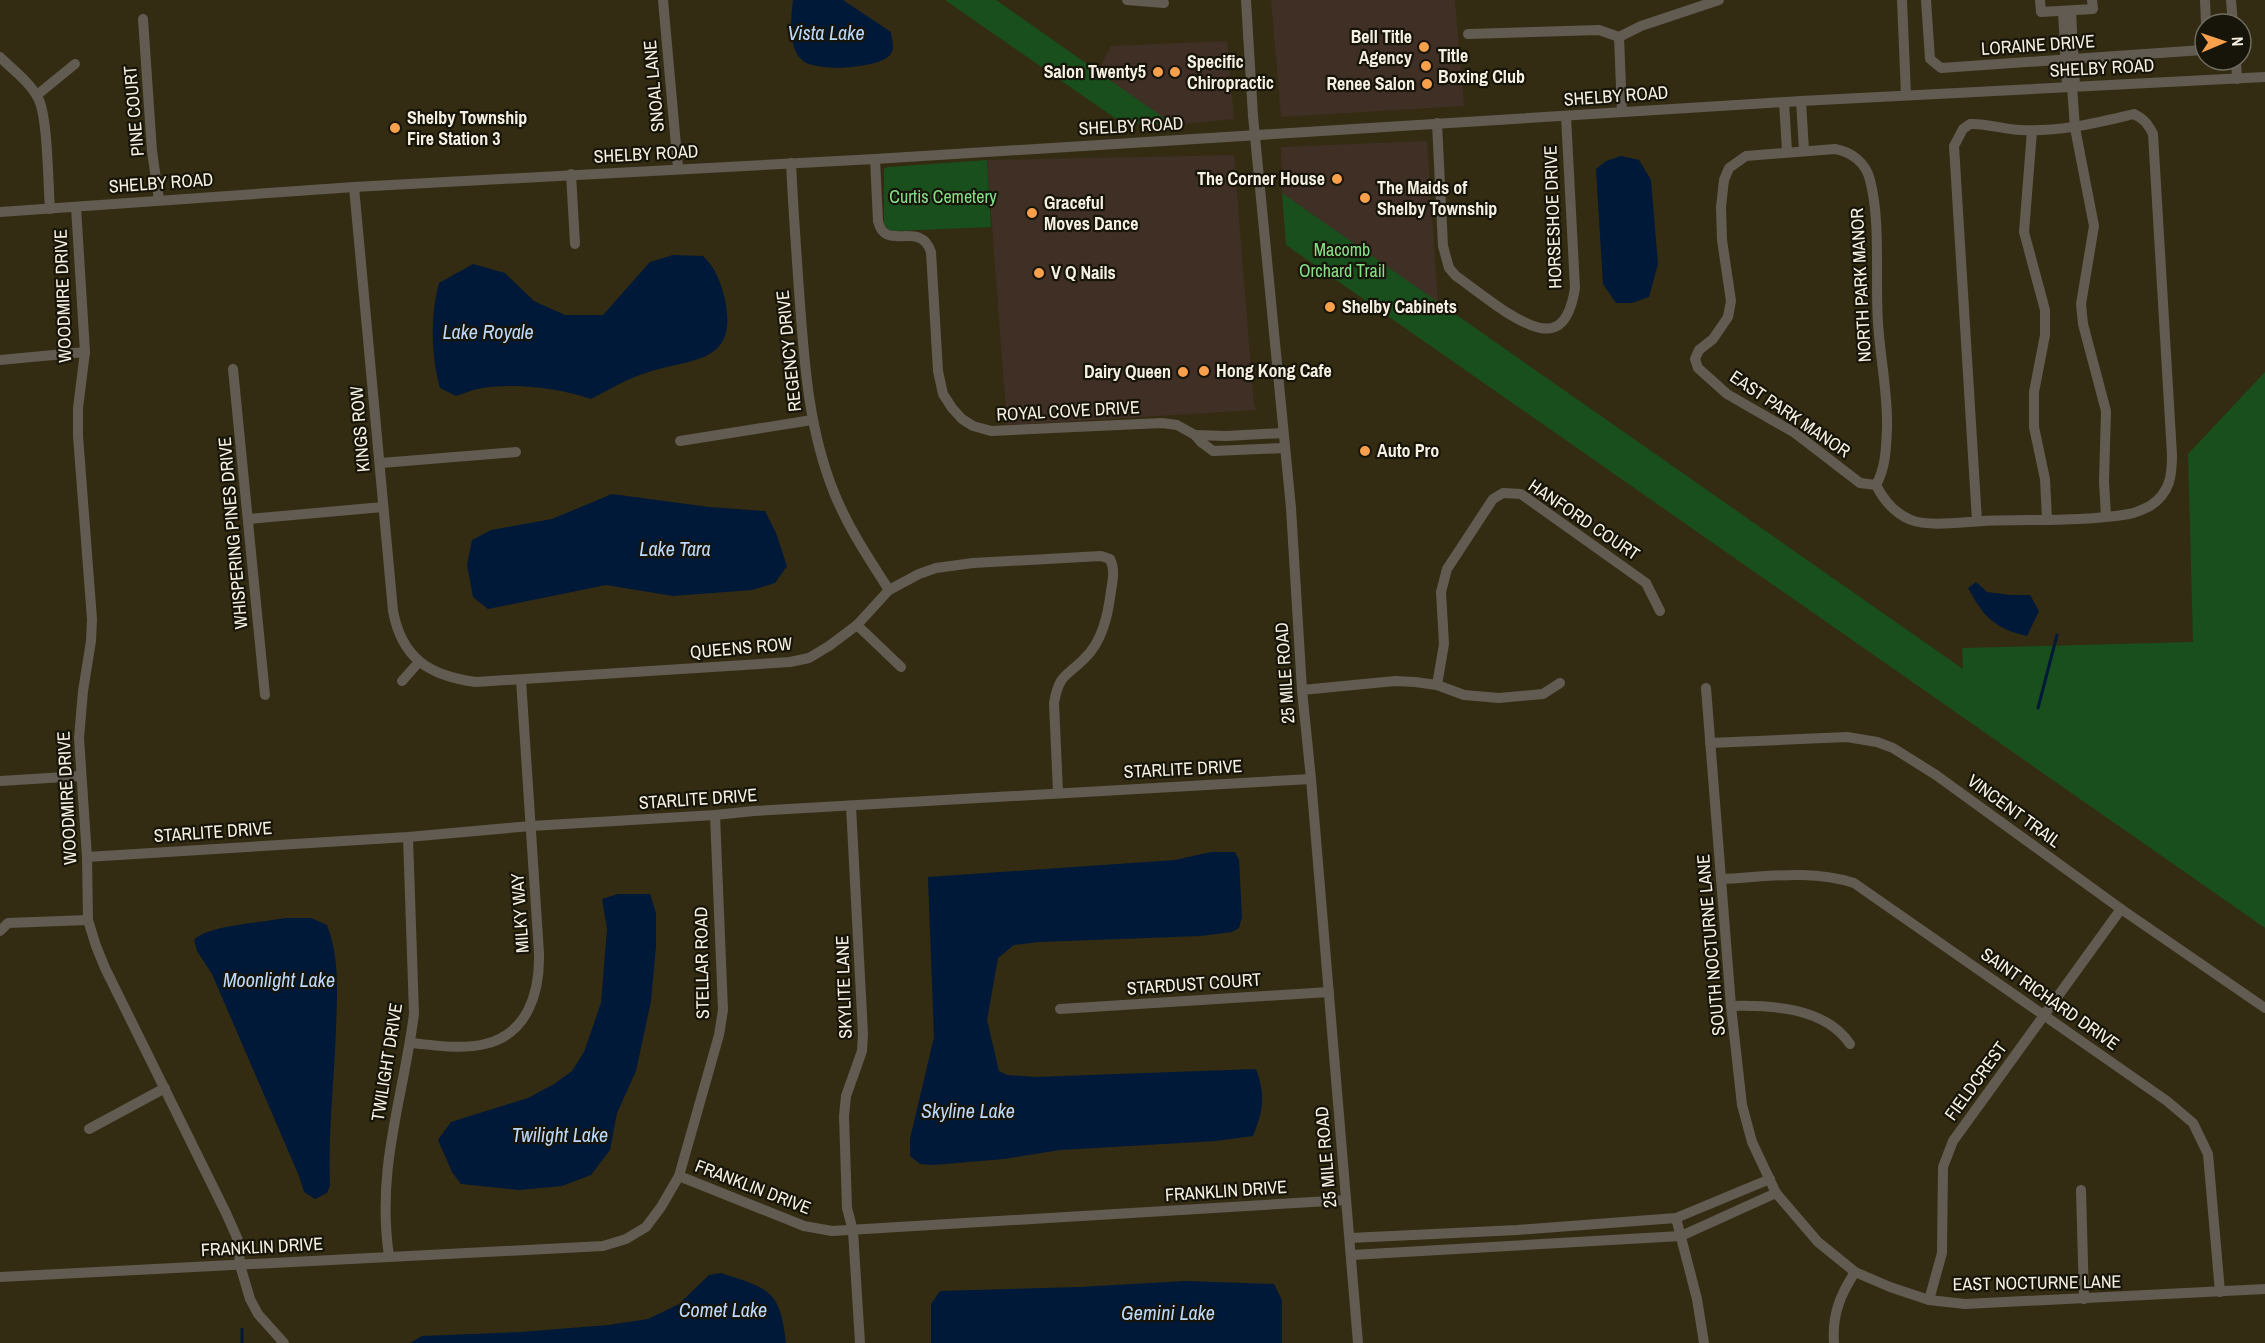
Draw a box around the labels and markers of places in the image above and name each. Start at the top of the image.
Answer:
place label: Bell Title Agency [1351,24,1413,70]
marker: Bell Title Agency [1417,40,1431,54]
place label: Title Boxing Club [1438,43,1525,89]
place label: Specific Chiropractic [1187,49,1274,95]
place label: Salon Twenty5 [1044,59,1146,84]
marker: Title Boxing Club [1419,59,1433,73]
marker: Salon Twenty5 [1151,65,1165,79]
marker: Specific Chiropractic [1168,65,1182,79]
place label: Renee Salon [1326,71,1415,96]
marker: Renee Salon [1420,77,1434,91]
place label: Shelby Township Fire Station 3 [407,105,527,151]
marker: Shelby Township Fire Station 3 [388,121,402,135]
place label: The Corner House [1197,166,1325,191]
marker: The Corner House [1330,172,1344,186]
place label: The Maids of Shelby Township [1377,175,1497,221]
place label: Graceful Moves Dance [1044,190,1138,236]
marker: The Maids of Shelby Township [1358,191,1372,205]
marker: Graceful Moves Dance [1025,206,1039,220]
place label: V Q Nails [1051,260,1116,285]
marker: V Q Nails [1032,266,1046,280]
place label: Shelby Cabinets [1342,294,1457,319]
marker: Shelby Cabinets [1323,300,1337,314]
place label: Hong Kong Cafe [1216,358,1332,383]
place label: Dairy Queen [1084,359,1171,384]
marker: Hong Kong Cafe [1197,364,1211,378]
marker: Dairy Queen [1176,365,1190,379]
place label: Auto Pro [1377,438,1439,463]
marker: Auto Pro [1358,444,1372,458]

